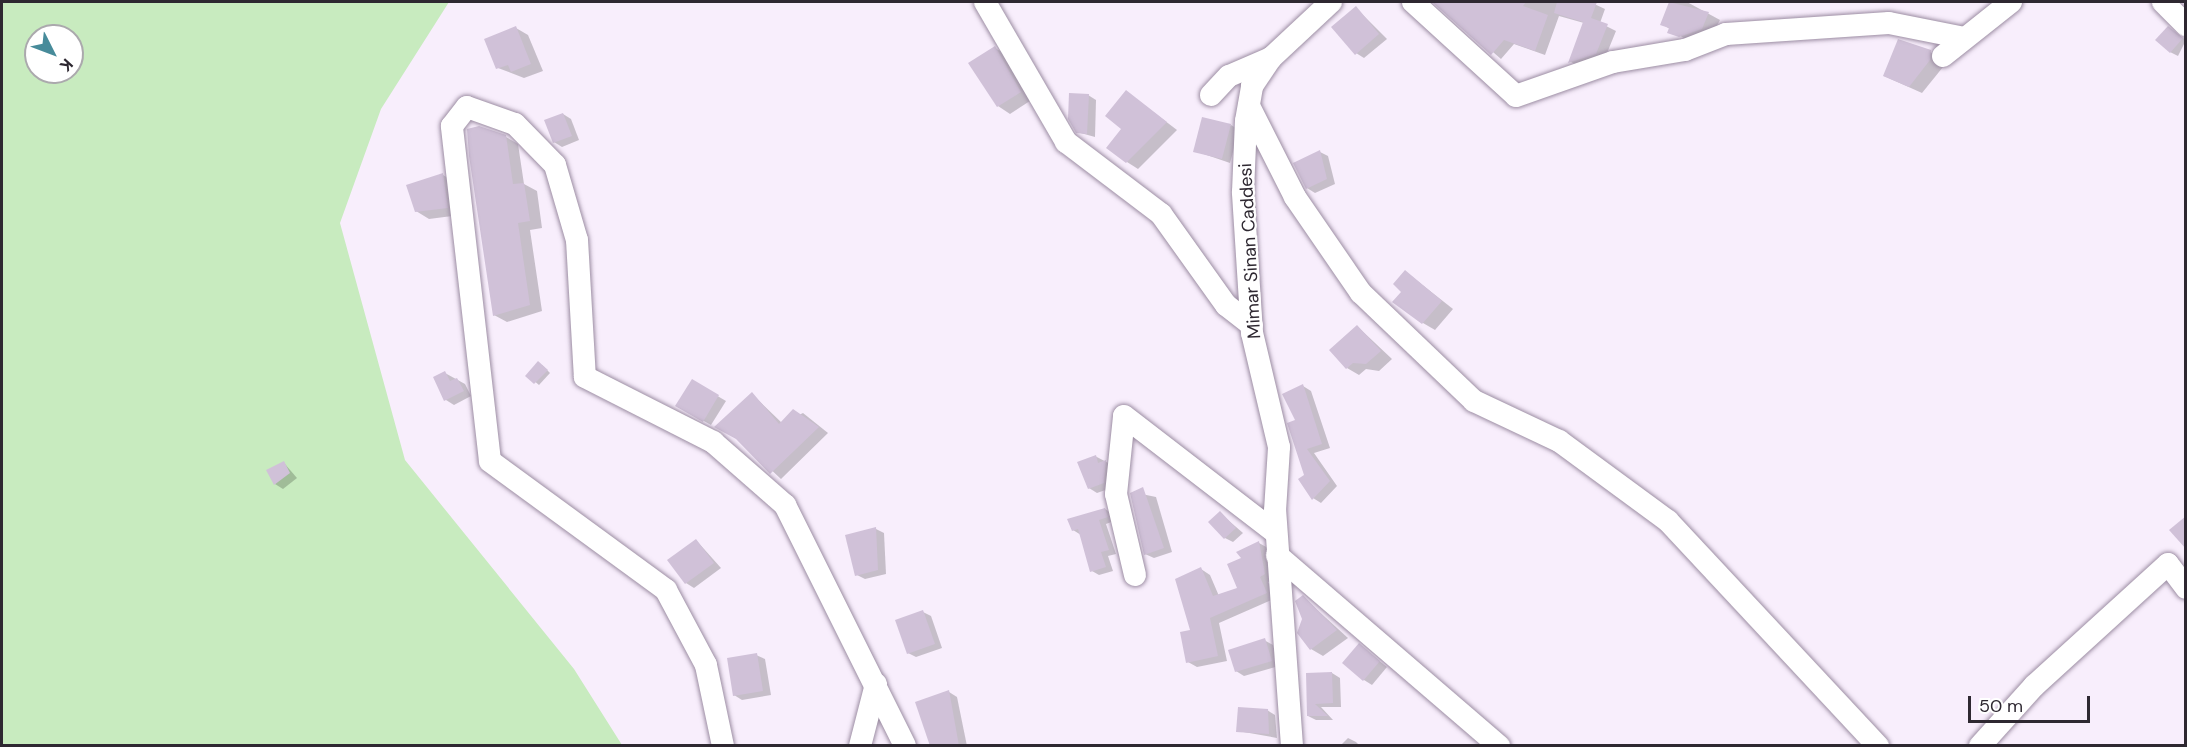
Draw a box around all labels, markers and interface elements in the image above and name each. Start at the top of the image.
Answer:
north arrow [24,24,84,84]
text: K [55,54,78,76]
street label: Mimar Sinan Caddesi [1235,163,1265,339]
scale bar [1971,684,2092,722]
text: 50 m [1979,694,2023,718]

